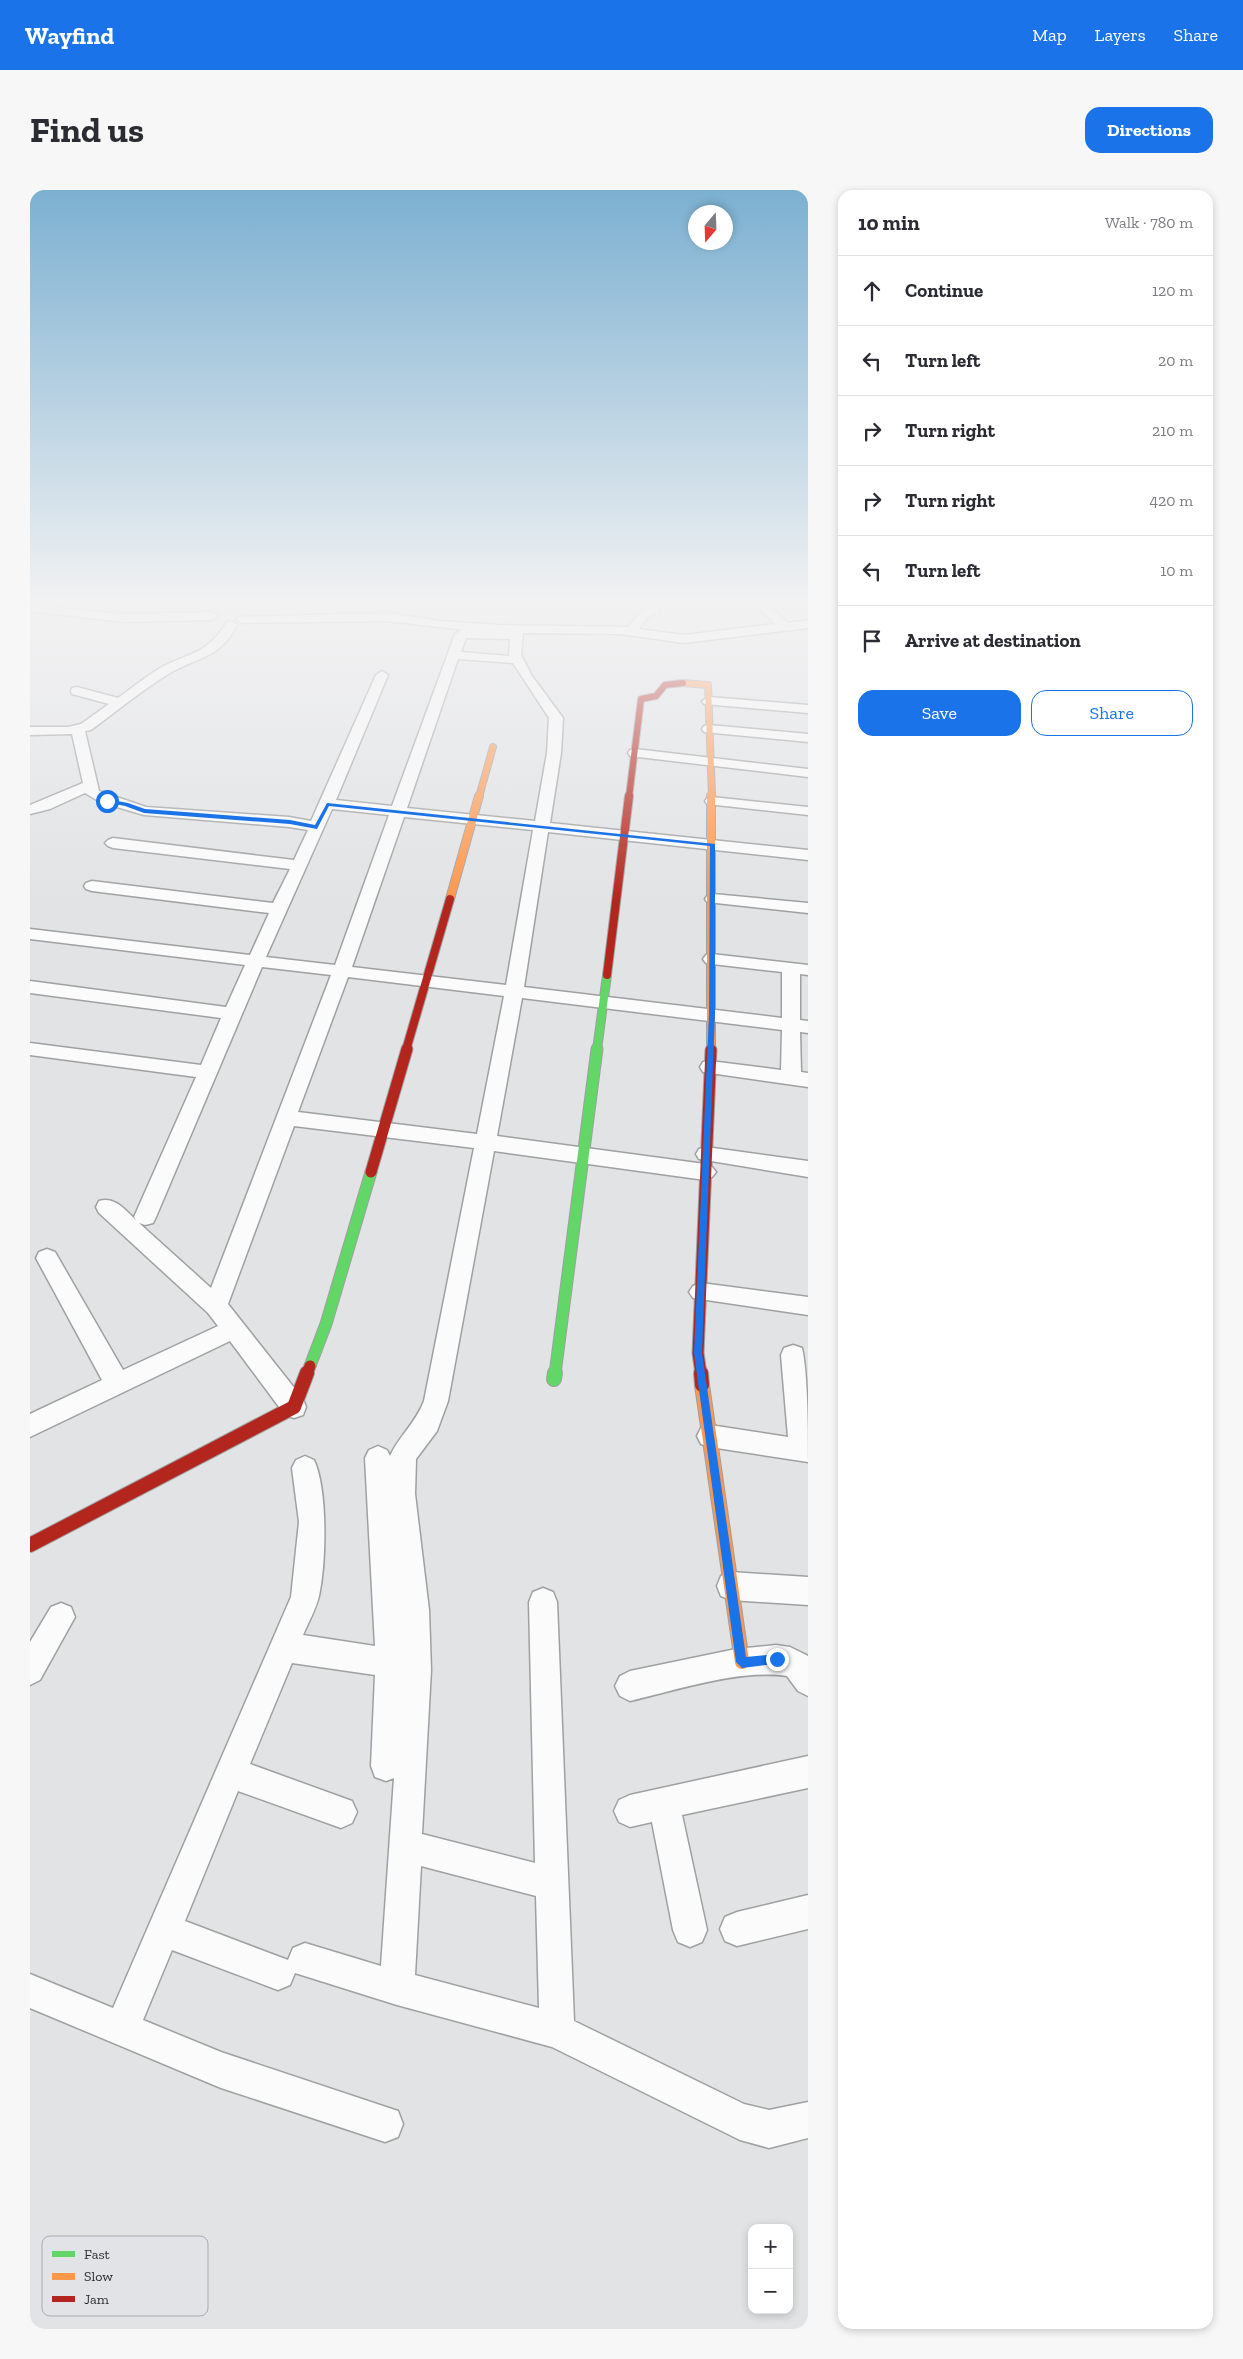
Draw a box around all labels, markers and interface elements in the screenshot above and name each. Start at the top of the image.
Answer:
text: Wayfind [25,21,114,50]
text: Map [1032,24,1067,46]
text: Layers [1095,24,1146,46]
text: Share [1174,24,1218,46]
button: Directions [1085,107,1213,153]
text: Find us [30,109,144,151]
north arrow [688,205,733,250]
text: 10 min [858,210,920,235]
text: Walk · 780 m [1105,213,1193,232]
icon: ahead [858,277,886,305]
text: Continue [905,279,983,302]
text: 120 m [1152,281,1193,300]
icon: left [858,347,886,375]
text: Turn left [905,349,980,372]
text: 20 m [1158,351,1193,370]
icon: right [858,417,886,445]
text: Turn right [905,419,995,442]
text: 210 m [1152,421,1193,440]
icon: right [858,487,886,515]
text: Turn right [905,489,995,512]
text: 420 m [1149,491,1193,510]
icon: left [858,557,886,585]
text: Turn left [905,559,980,582]
text: 10 m [1160,561,1193,580]
icon: arrive [858,627,886,655]
text: Arrive at destination [905,629,1081,652]
button: Save [858,690,1021,736]
button: Share [1031,690,1193,736]
route start [96,790,119,813]
route end [766,1648,789,1671]
map controls [748,2224,793,2314]
button: + [748,2224,793,2269]
legend [42,2236,208,2316]
text: Fast [84,2246,111,2263]
text: Slow [84,2268,113,2285]
button: − [748,2269,793,2314]
text: Jam [84,2291,109,2308]

